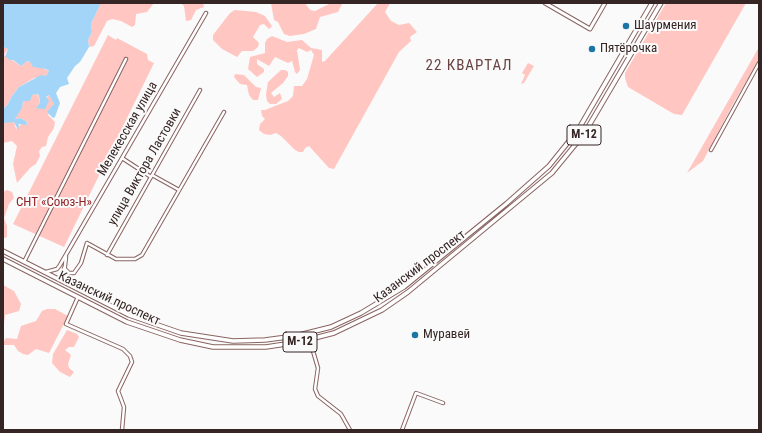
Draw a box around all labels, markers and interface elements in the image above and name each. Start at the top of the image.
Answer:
place label: Шаурмения [634,18,697,34]
marker: Шаурмения [621,21,631,31]
place label: Пятёрочка [600,41,657,57]
marker: Пятёрочка [587,44,597,54]
district label: 22 КВАРТАЛ [425,57,513,75]
street label: Мелекесская улица [95,79,161,179]
street label: улица Виктора Ластовки [105,105,185,229]
road number: М-12 [567,125,601,145]
park label: СНТ «Союз-Н» [16,195,92,211]
street label: Казанский проспект [371,227,469,307]
street label: Казанский проспект [56,269,162,329]
place label: Муравей [423,327,470,343]
marker: Муравей [410,330,420,340]
road number: М-12 [283,332,317,352]

